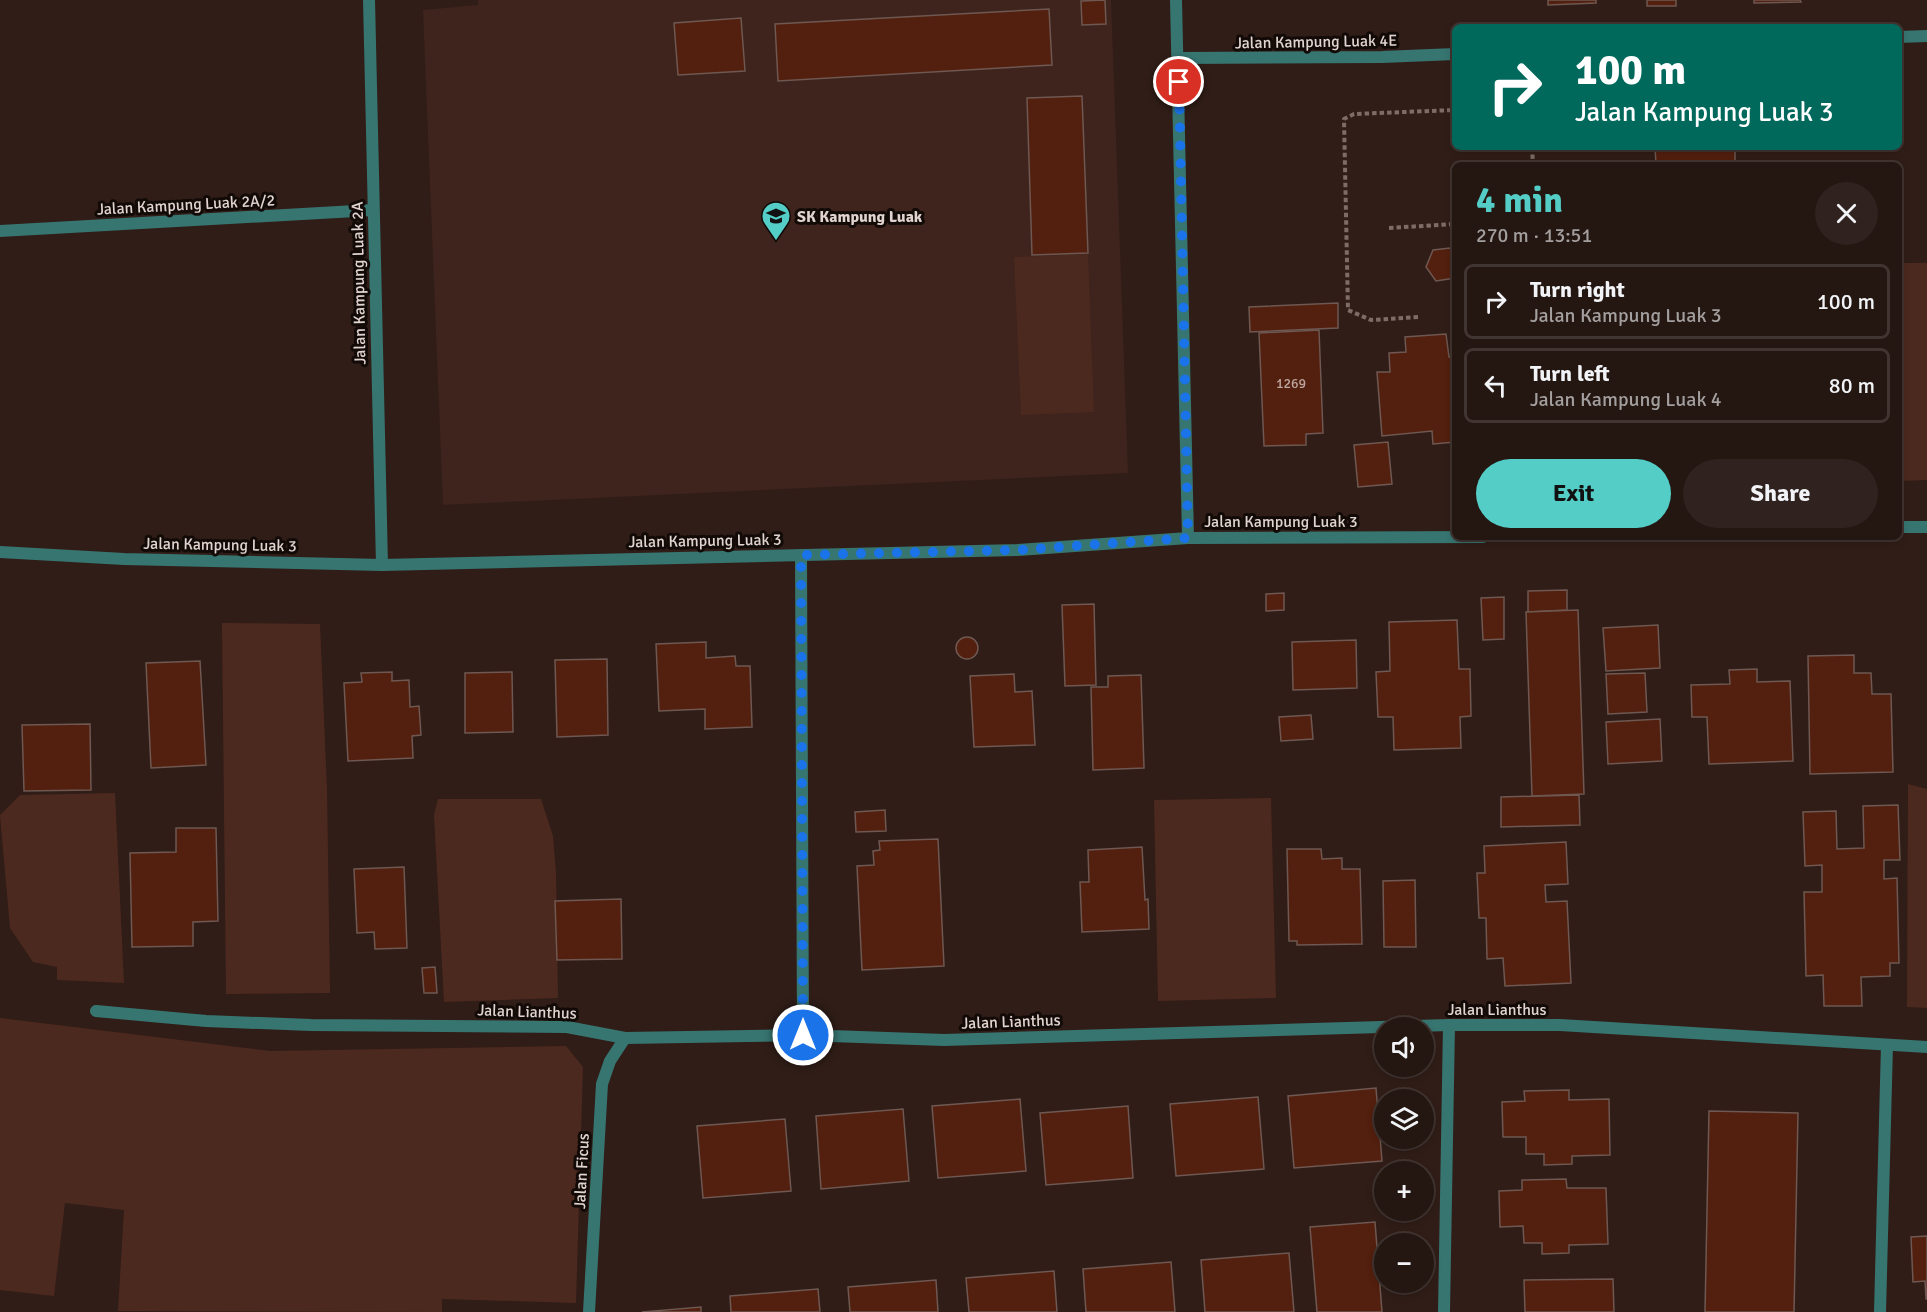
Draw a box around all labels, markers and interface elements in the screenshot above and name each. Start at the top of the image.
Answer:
street label: Jalan Kampung Luak 4E [1235,31,1397,53]
text: 100 m [1575,45,1686,96]
icon: right [1476,48,1554,126]
pin [1153,56,1204,107]
icon: arrive [1162,65,1195,98]
text: Jalan Kampung Luak 3 [1575,96,1834,129]
text: 4 min [1476,178,1563,223]
button: close [1815,182,1878,245]
street label: Jalan Kampung Luak 2A/2 [96,190,276,220]
school or university icon: SK Kampung Luak [760,200,792,242]
street label: Jalan Kampung Luak 2A [348,201,370,365]
place label: SK Kampung Luak [797,207,923,227]
text: 270 m · 13:51 [1476,223,1592,248]
text: Turn right [1530,276,1625,303]
icon: right [1479,285,1512,318]
text: 100 m [1817,288,1875,315]
text: Jalan Kampung Luak 3 [1530,303,1722,328]
text: Turn left [1530,360,1610,387]
icon: left [1479,369,1512,402]
text: 80 m [1829,372,1875,399]
house number: 1269 [1276,375,1306,392]
text: Jalan Kampung Luak 4 [1530,387,1722,412]
button: Exit [1476,459,1671,528]
button: Share [1683,459,1878,528]
street label: Jalan Kampung Luak 3 [1204,512,1358,532]
street label: Jalan Kampung Luak 3 [628,530,782,552]
street label: Jalan Kampung Luak 3 [143,534,297,556]
street label: Jalan Lianthus [477,1000,577,1024]
street label: Jalan Lianthus [1447,1000,1547,1020]
position arrow [771,1003,835,1067]
street label: Jalan Lianthus [961,1010,1061,1034]
map controls [1374,1017,1434,1293]
button: sound [1374,1017,1434,1077]
button: layers [1374,1089,1434,1149]
street label: Jalan Ficus [570,1133,594,1209]
button: + [1374,1161,1434,1221]
button: − [1374,1233,1434,1293]

